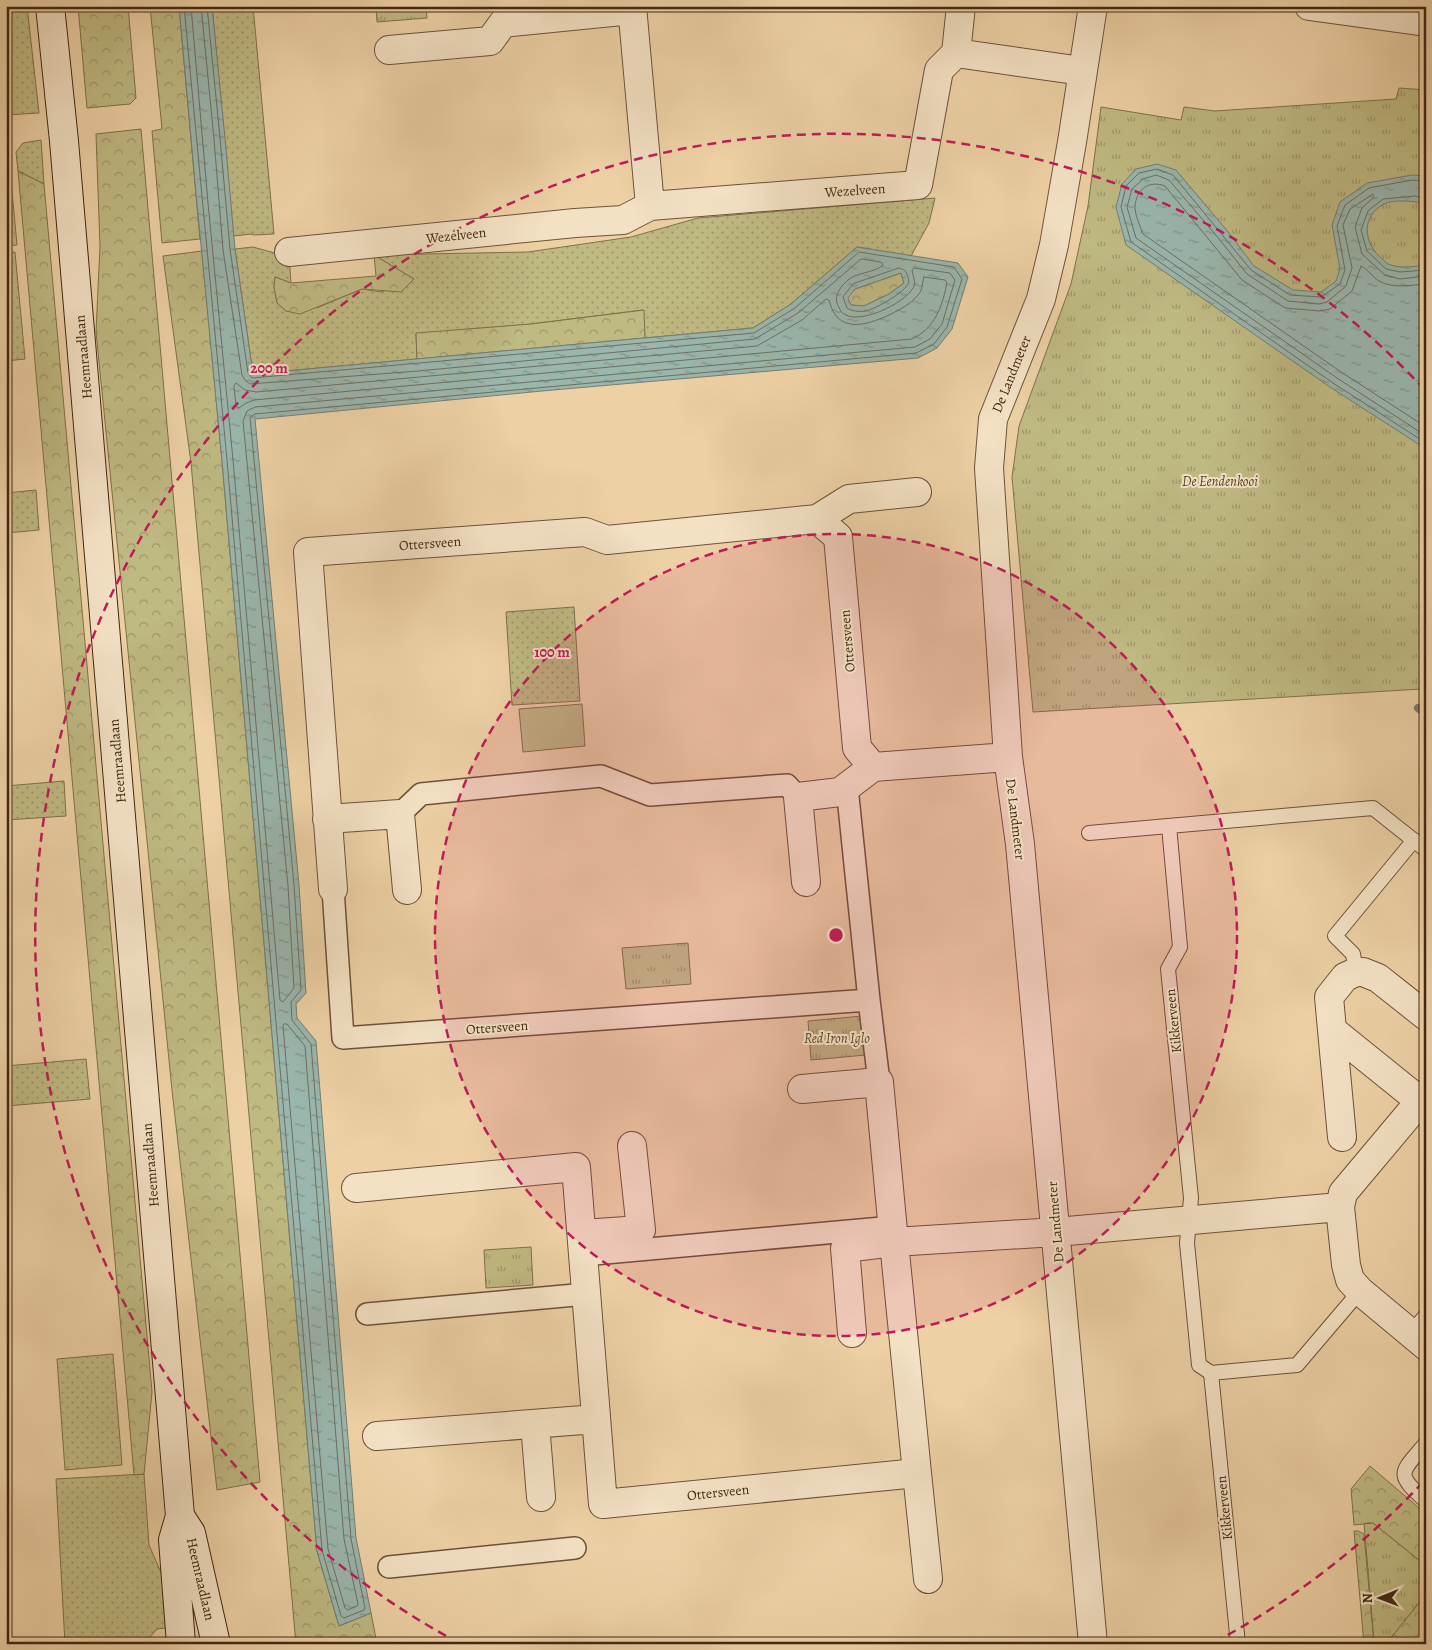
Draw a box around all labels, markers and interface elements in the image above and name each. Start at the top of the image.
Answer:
street label: Wezelveen [823,179,886,202]
street label: Wezelveen [424,223,488,248]
street label: Heemraadlaan [70,314,97,400]
street label: De Landmeter [987,332,1036,416]
text: 200 m [250,358,288,378]
park label: De Eendenkooi [1182,472,1258,491]
street label: Ottersveen [398,532,462,555]
street label: Ottersveen [835,609,860,673]
text: 100 m [534,642,570,662]
street label: Heemraadlaan [104,718,131,804]
street label: De Landmeter [1001,777,1030,861]
centre of rings [827,926,845,944]
street label: Kikkerveen [1161,988,1186,1054]
street label: Ottersveen [465,1016,529,1039]
park label: Red Iron Iglo [804,1029,870,1048]
street label: Heemraadlaan [137,1122,164,1208]
street label: De Landmeter [1042,1180,1069,1264]
street label: Kikkerveen [1212,1475,1237,1541]
street label: Ottersveen [686,1480,750,1505]
street label: Heemraadlaan [182,1536,219,1623]
north arrow [1354,1572,1404,1622]
text: N [1358,1593,1377,1603]

